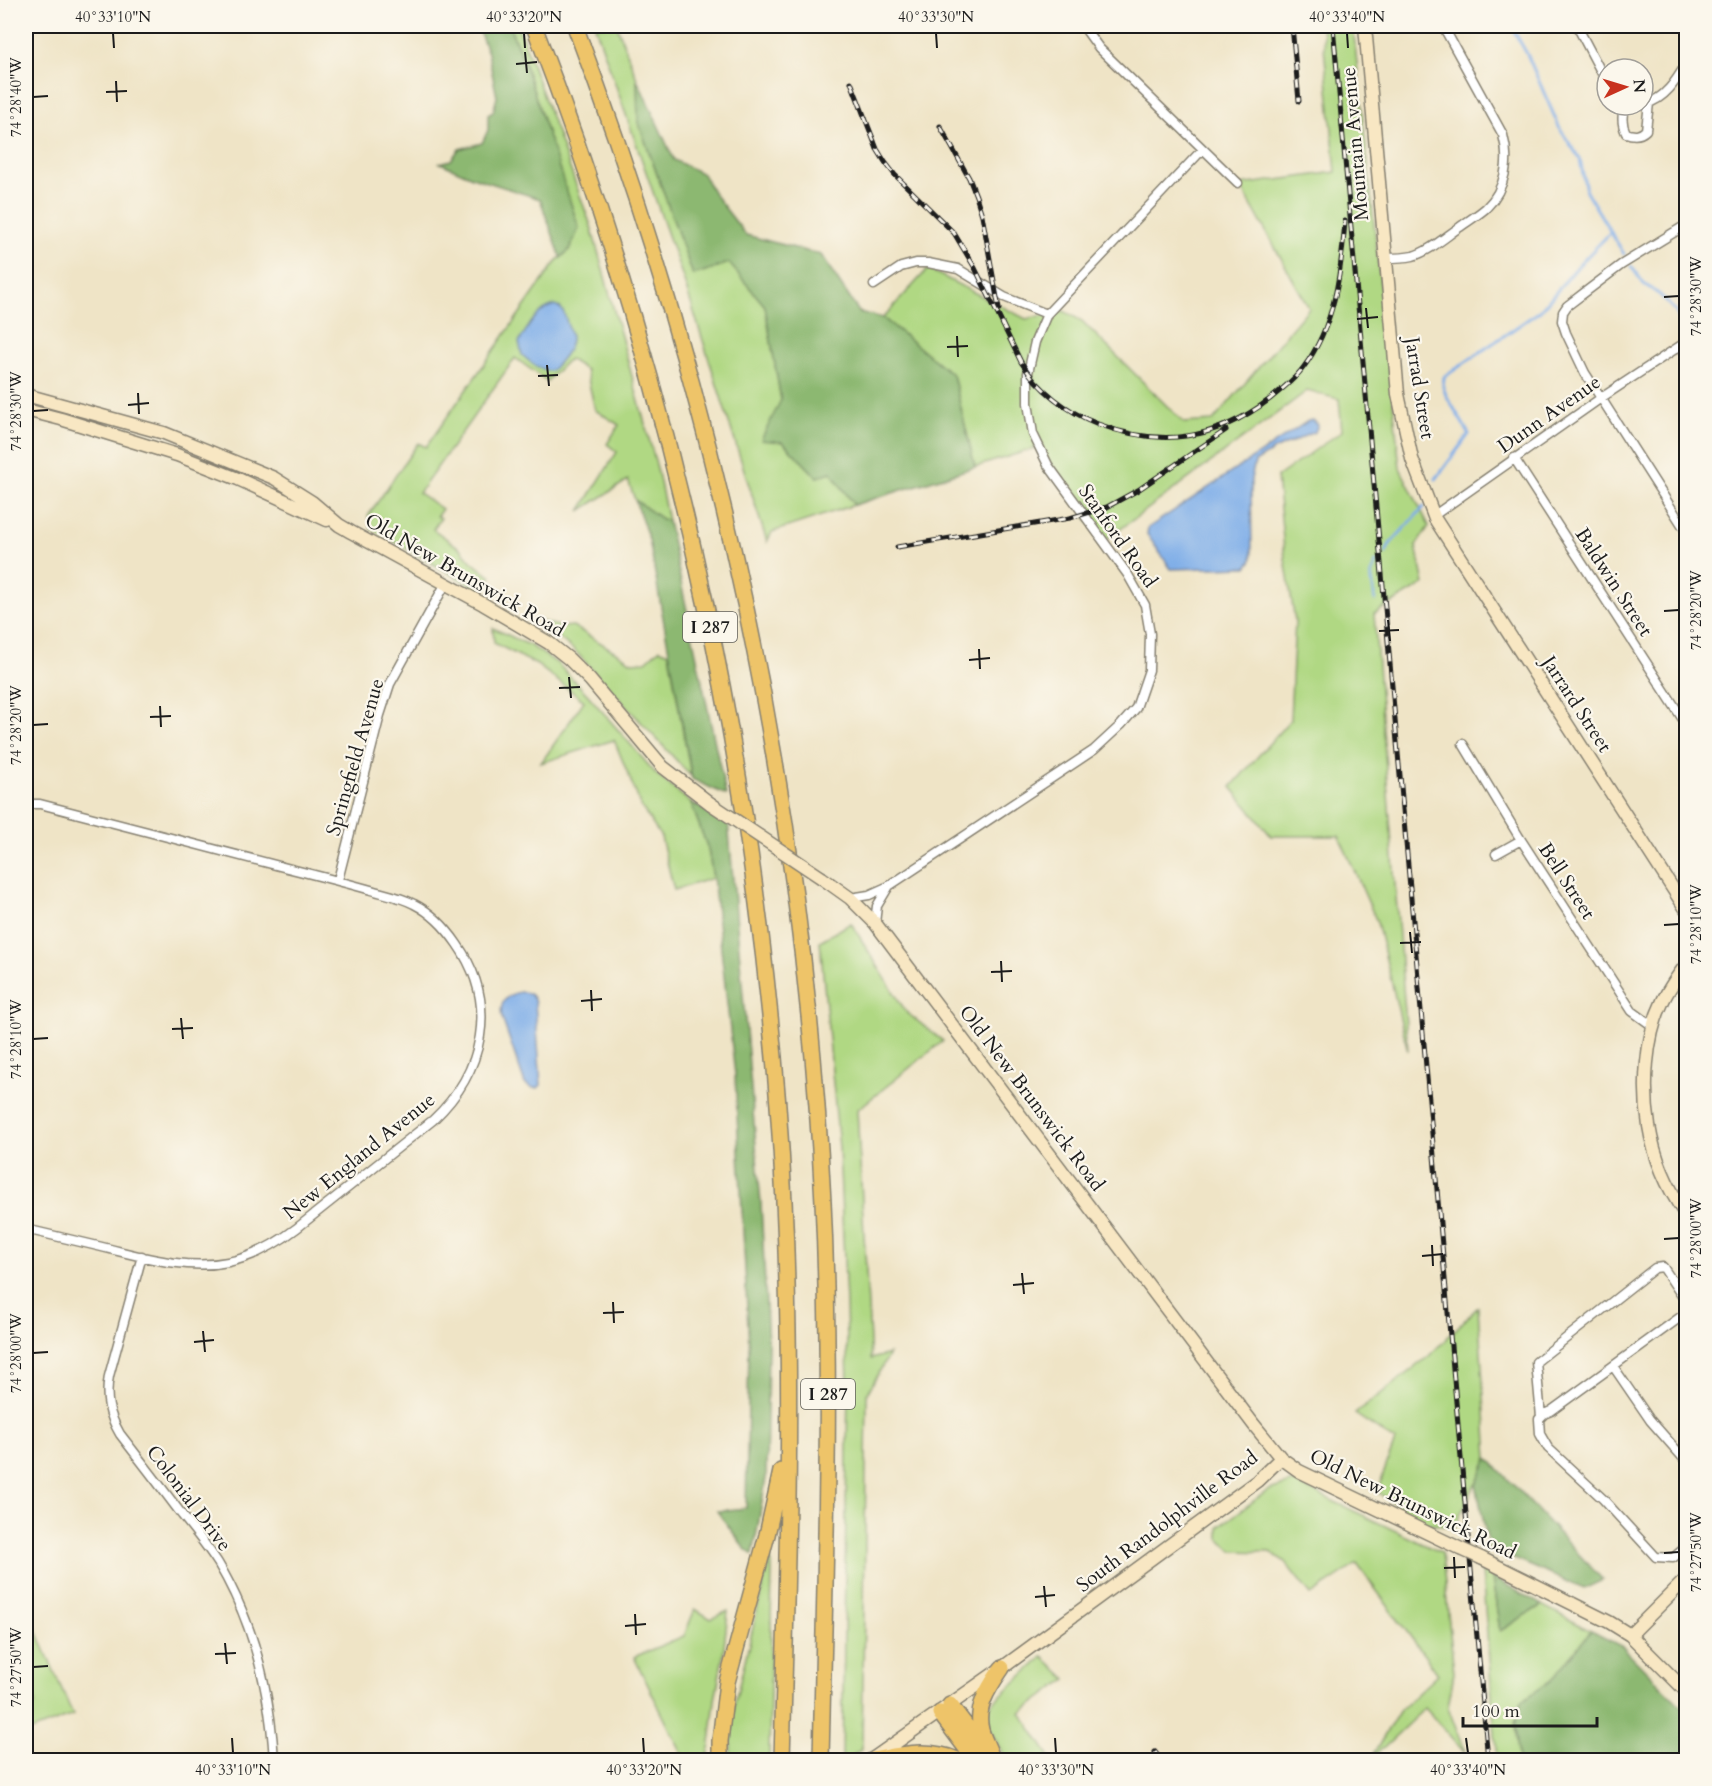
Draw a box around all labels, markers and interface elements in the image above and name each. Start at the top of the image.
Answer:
text: 40°33'10"N [75,7,151,27]
text: 40°33'20"N [486,7,562,27]
text: 40°33'30"N [898,7,974,27]
text: 40°33'40"N [1309,7,1385,27]
text: 74°28'40"W [6,57,26,137]
north arrow [1595,57,1655,117]
street label: Mountain Avenue [1335,66,1375,222]
text: N [1628,78,1650,94]
text: 74°28'30"W [1686,256,1706,336]
street label: Jarrad Street [1398,332,1441,442]
street label: Dunn Avenue [1492,368,1606,460]
text: 74°28'30"W [6,371,26,451]
street label: Stanford Road [1072,479,1164,593]
street label: Old New Brunswick Road [360,507,570,644]
street label: Baldwin Street [1569,522,1660,642]
text: 74°28'20"W [1686,570,1706,650]
road number: I 287 [683,612,737,642]
street label: Jarrard Street [1534,648,1619,758]
street label: Springfield Avenue [320,675,390,839]
text: 74°28'20"W [6,685,26,765]
street label: Bell Street [1532,837,1602,925]
text: 74°28'10"W [1686,884,1706,964]
text: 74°28'10"W [6,999,26,1079]
street label: Old New Brunswick Road [953,999,1111,1197]
street label: New England Avenue [277,1086,441,1226]
text: 74°28'00"W [1686,1198,1706,1278]
text: 74°28'00"W [6,1313,26,1393]
road number: I 287 [801,1379,855,1409]
street label: Colonial Drive [140,1439,238,1557]
street label: Old New Brunswick Road [1305,1442,1521,1566]
street label: South Randolphville Road [1071,1444,1264,1598]
text: 74°27'50"W [1686,1512,1706,1592]
text: 74°27'50"W [6,1627,26,1707]
scale bar [1463,1690,1596,1728]
text: 100 m [1472,1699,1520,1724]
text: 40°33'10"N [195,1760,271,1780]
text: 40°33'20"N [606,1760,682,1780]
text: 40°33'30"N [1018,1760,1094,1780]
text: 40°33'40"N [1430,1760,1506,1780]

